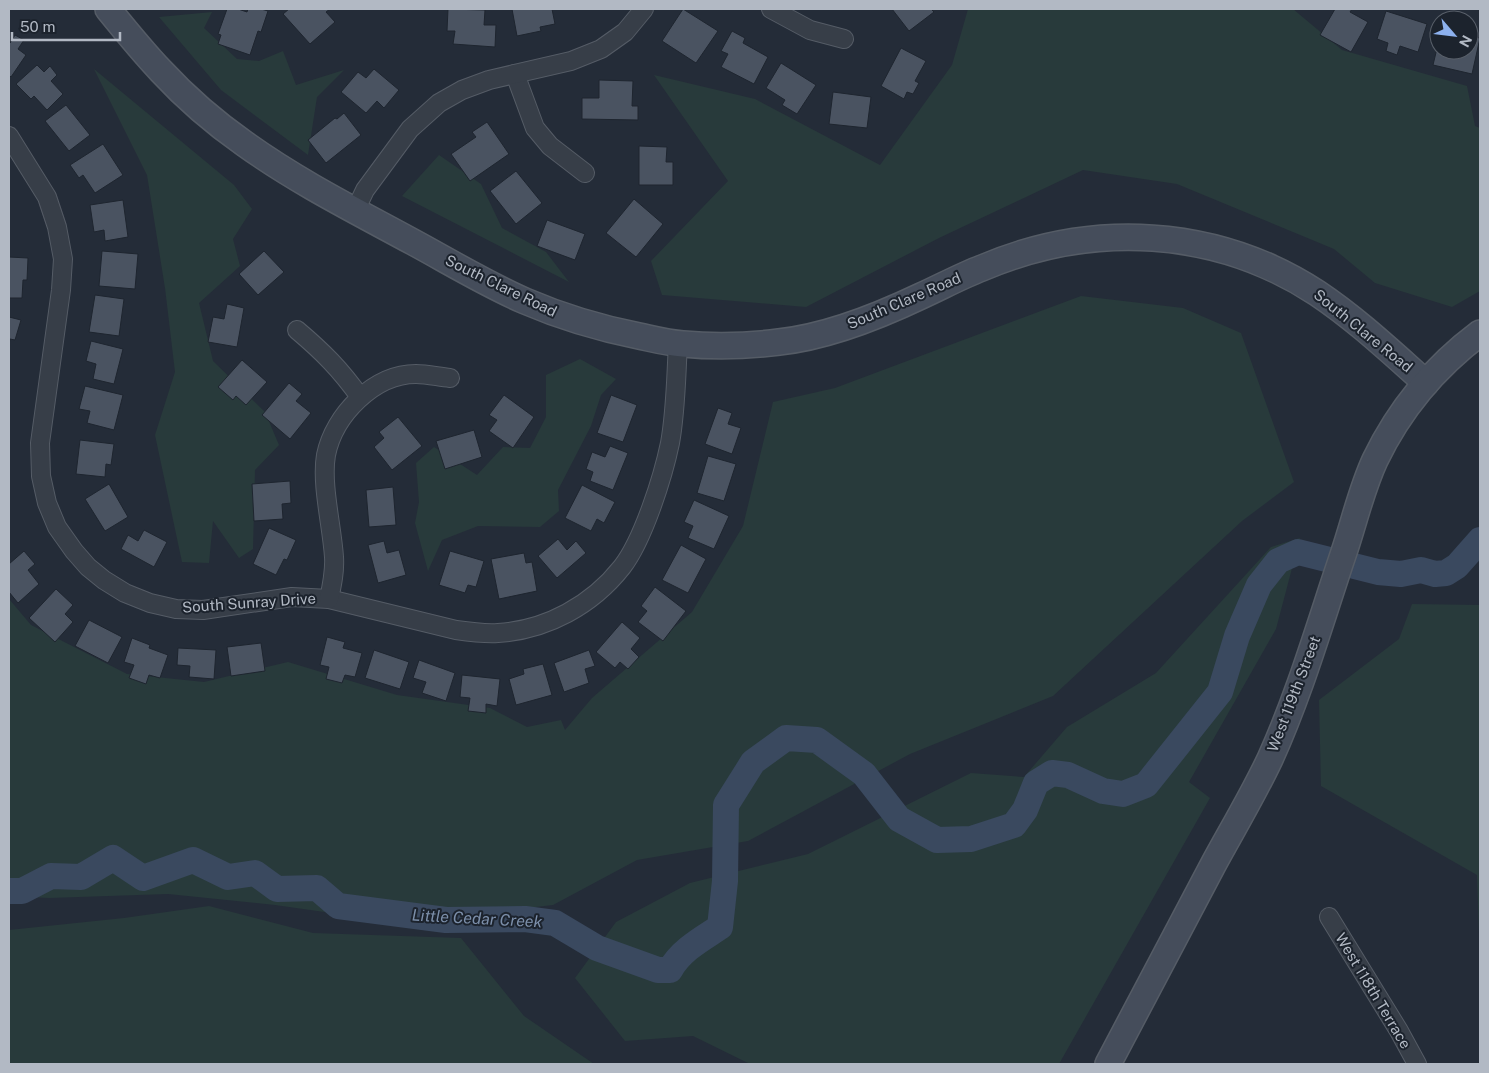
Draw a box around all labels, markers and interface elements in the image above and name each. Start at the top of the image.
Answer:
scale bar [12,10,120,42]
north arrow [1429,10,1479,60]
text: 50 m [20,18,55,35]
text: N [1456,33,1475,50]
street label: South Clare Road [443,251,560,320]
street label: South Clare Road [844,269,963,332]
street label: South Clare Road [1311,286,1416,376]
street label: South Sunray Drive [182,589,316,616]
street label: West 119th Street [1264,633,1323,754]
water label: Little Cedar Creek [411,906,543,931]
street label: West 118th Terrace [1332,930,1415,1052]

